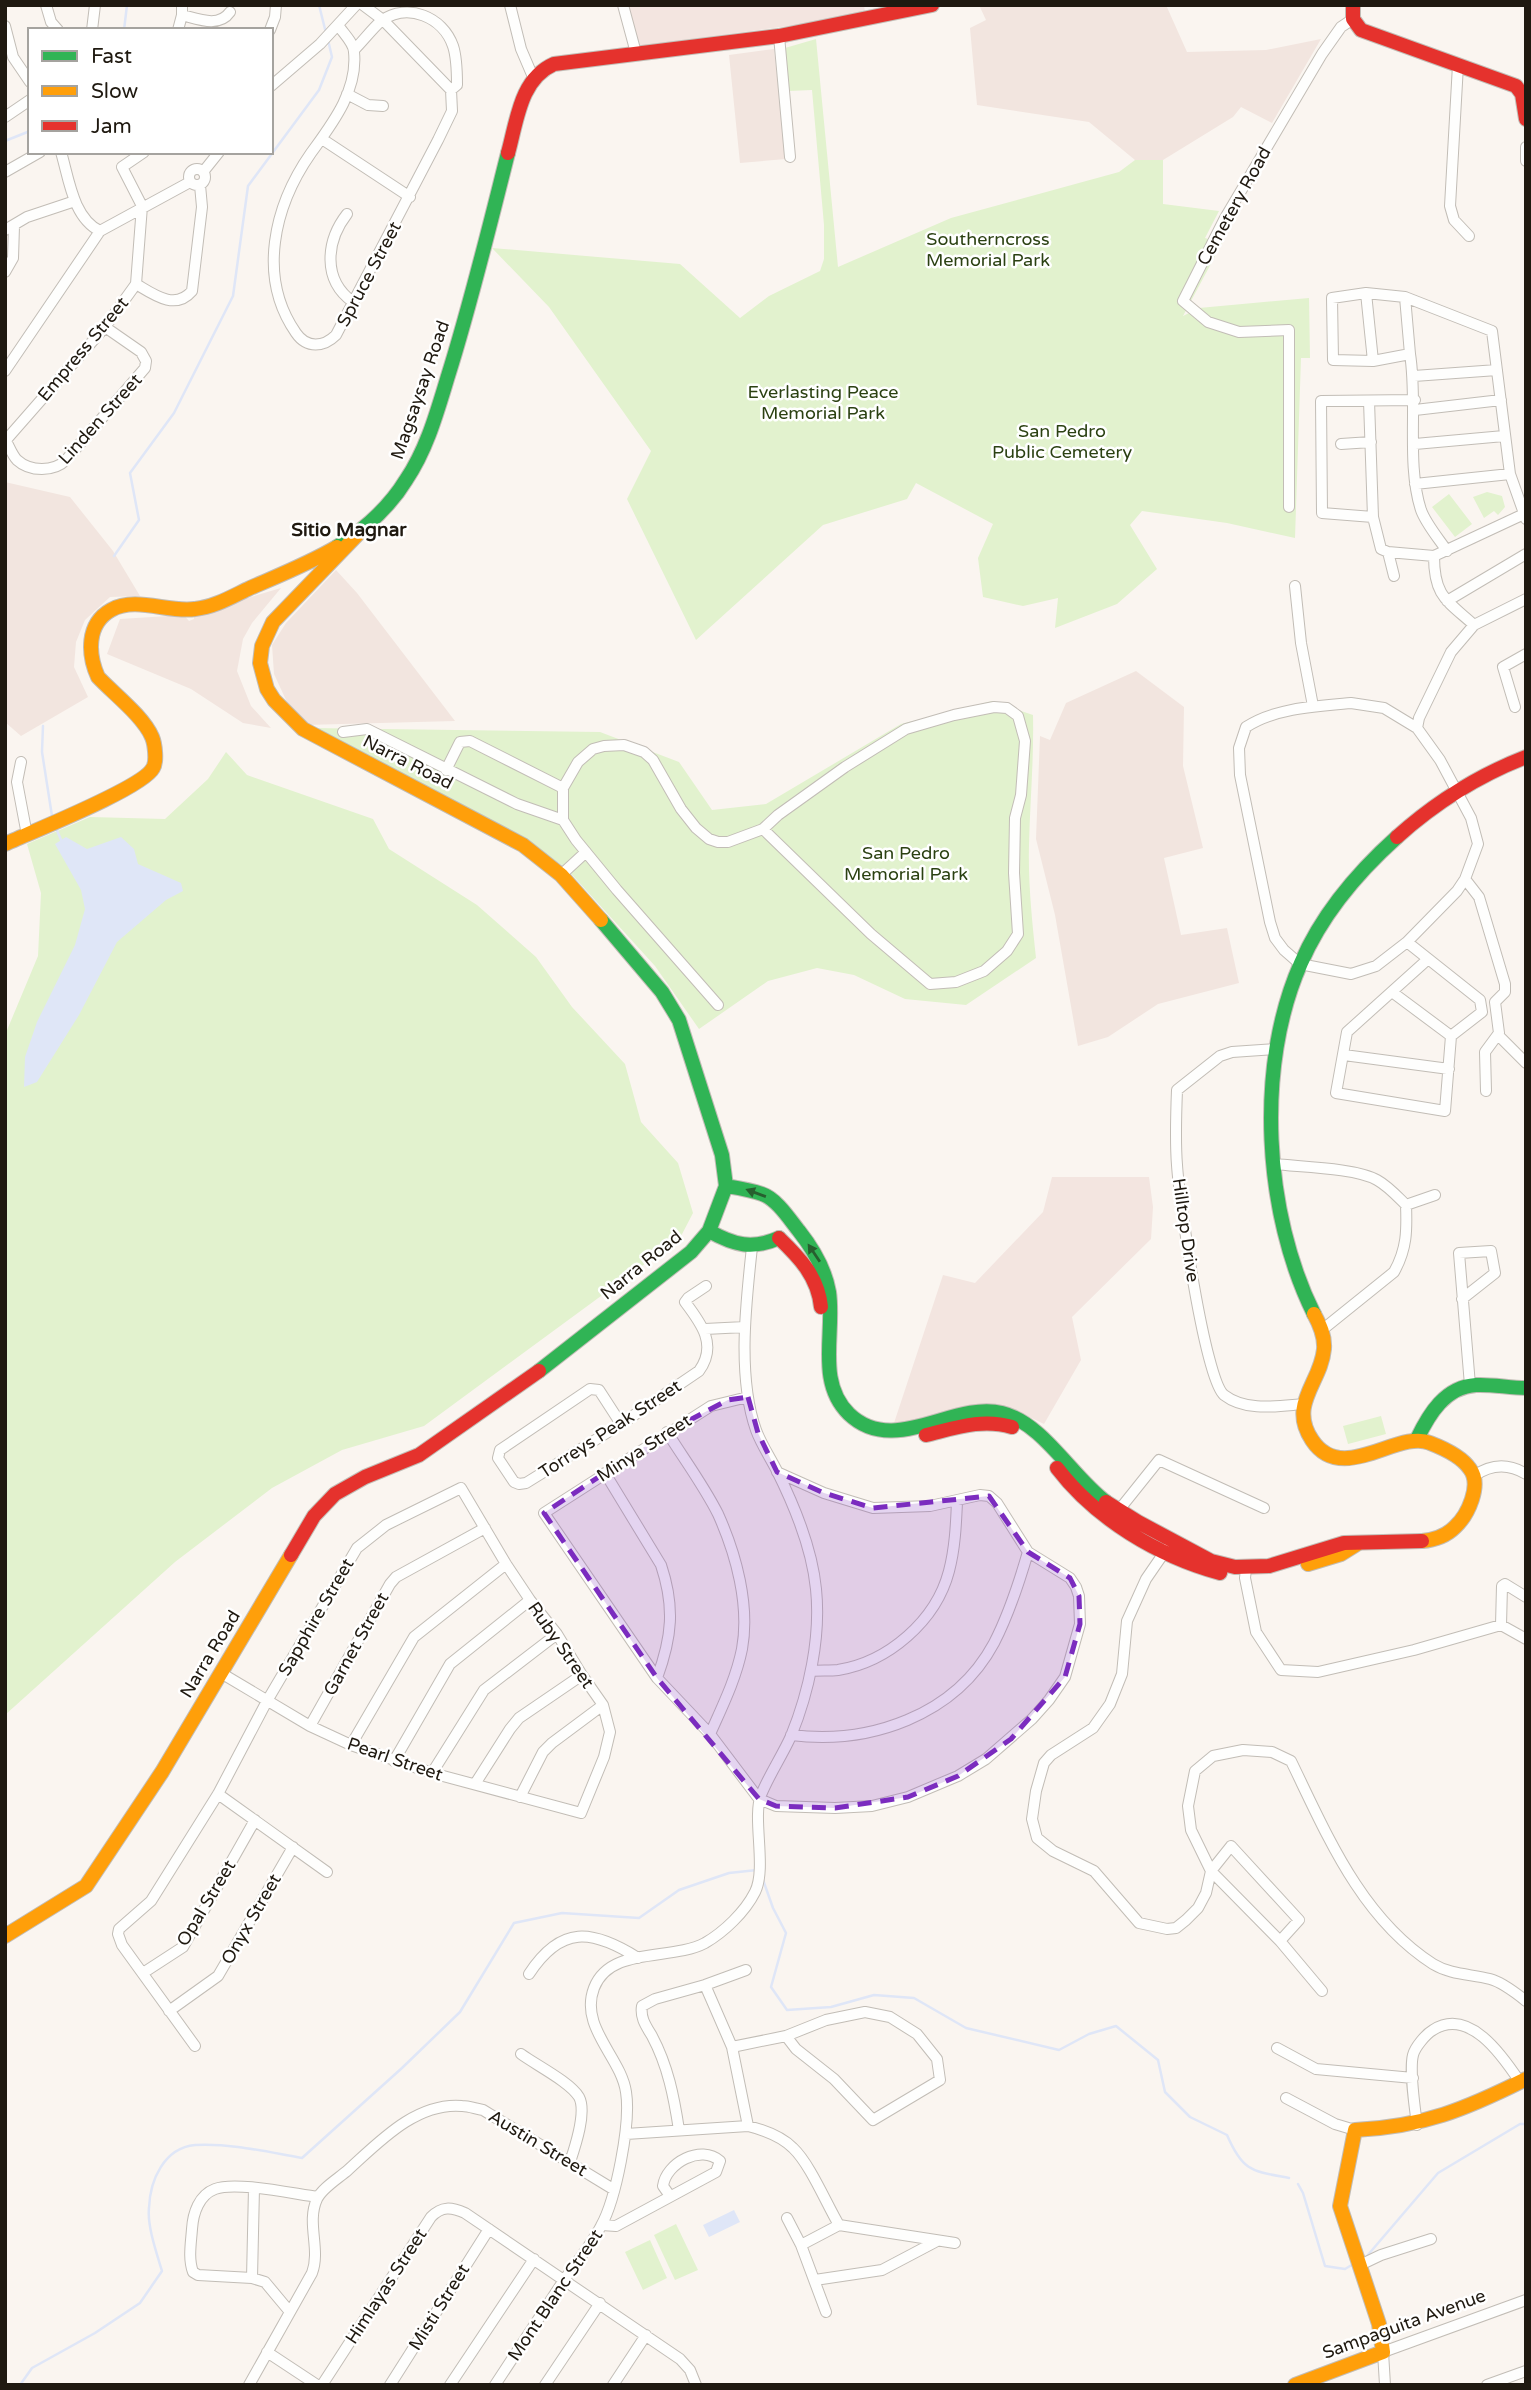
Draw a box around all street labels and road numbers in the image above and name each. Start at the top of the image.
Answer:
street label: Cemetery Road [1192,143,1276,269]
street label: Spruce Street [332,218,406,330]
street label: Empress Street [33,292,133,406]
street label: Magsaysay Road [386,318,454,462]
street label: Linden Street [54,369,147,469]
street label: Narra Road [359,730,457,794]
street label: Hilltop Drive [1168,1177,1204,1283]
street label: Narra Road [596,1225,686,1305]
street label: Torreys Peak Street [535,1375,685,1483]
street label: Minya Street [593,1409,695,1487]
street label: Sapphire Street [273,1554,359,1680]
street label: Garnet Street [319,1588,394,1700]
street label: Ruby Street [523,1597,599,1693]
street label: Narra Road [175,1606,245,1702]
street label: Pearl Street [344,1732,446,1786]
street label: Opal Street [172,1856,240,1950]
street label: Onyx Street [216,1870,286,1968]
street label: Austin Street [485,2105,591,2181]
street label: Himlayas Street [340,2224,432,2348]
street label: Mont Blanc Street [503,2225,607,2365]
street label: Misti Street [404,2260,474,2354]
street label: Sampaguita Avenue [1319,2284,1489,2364]

